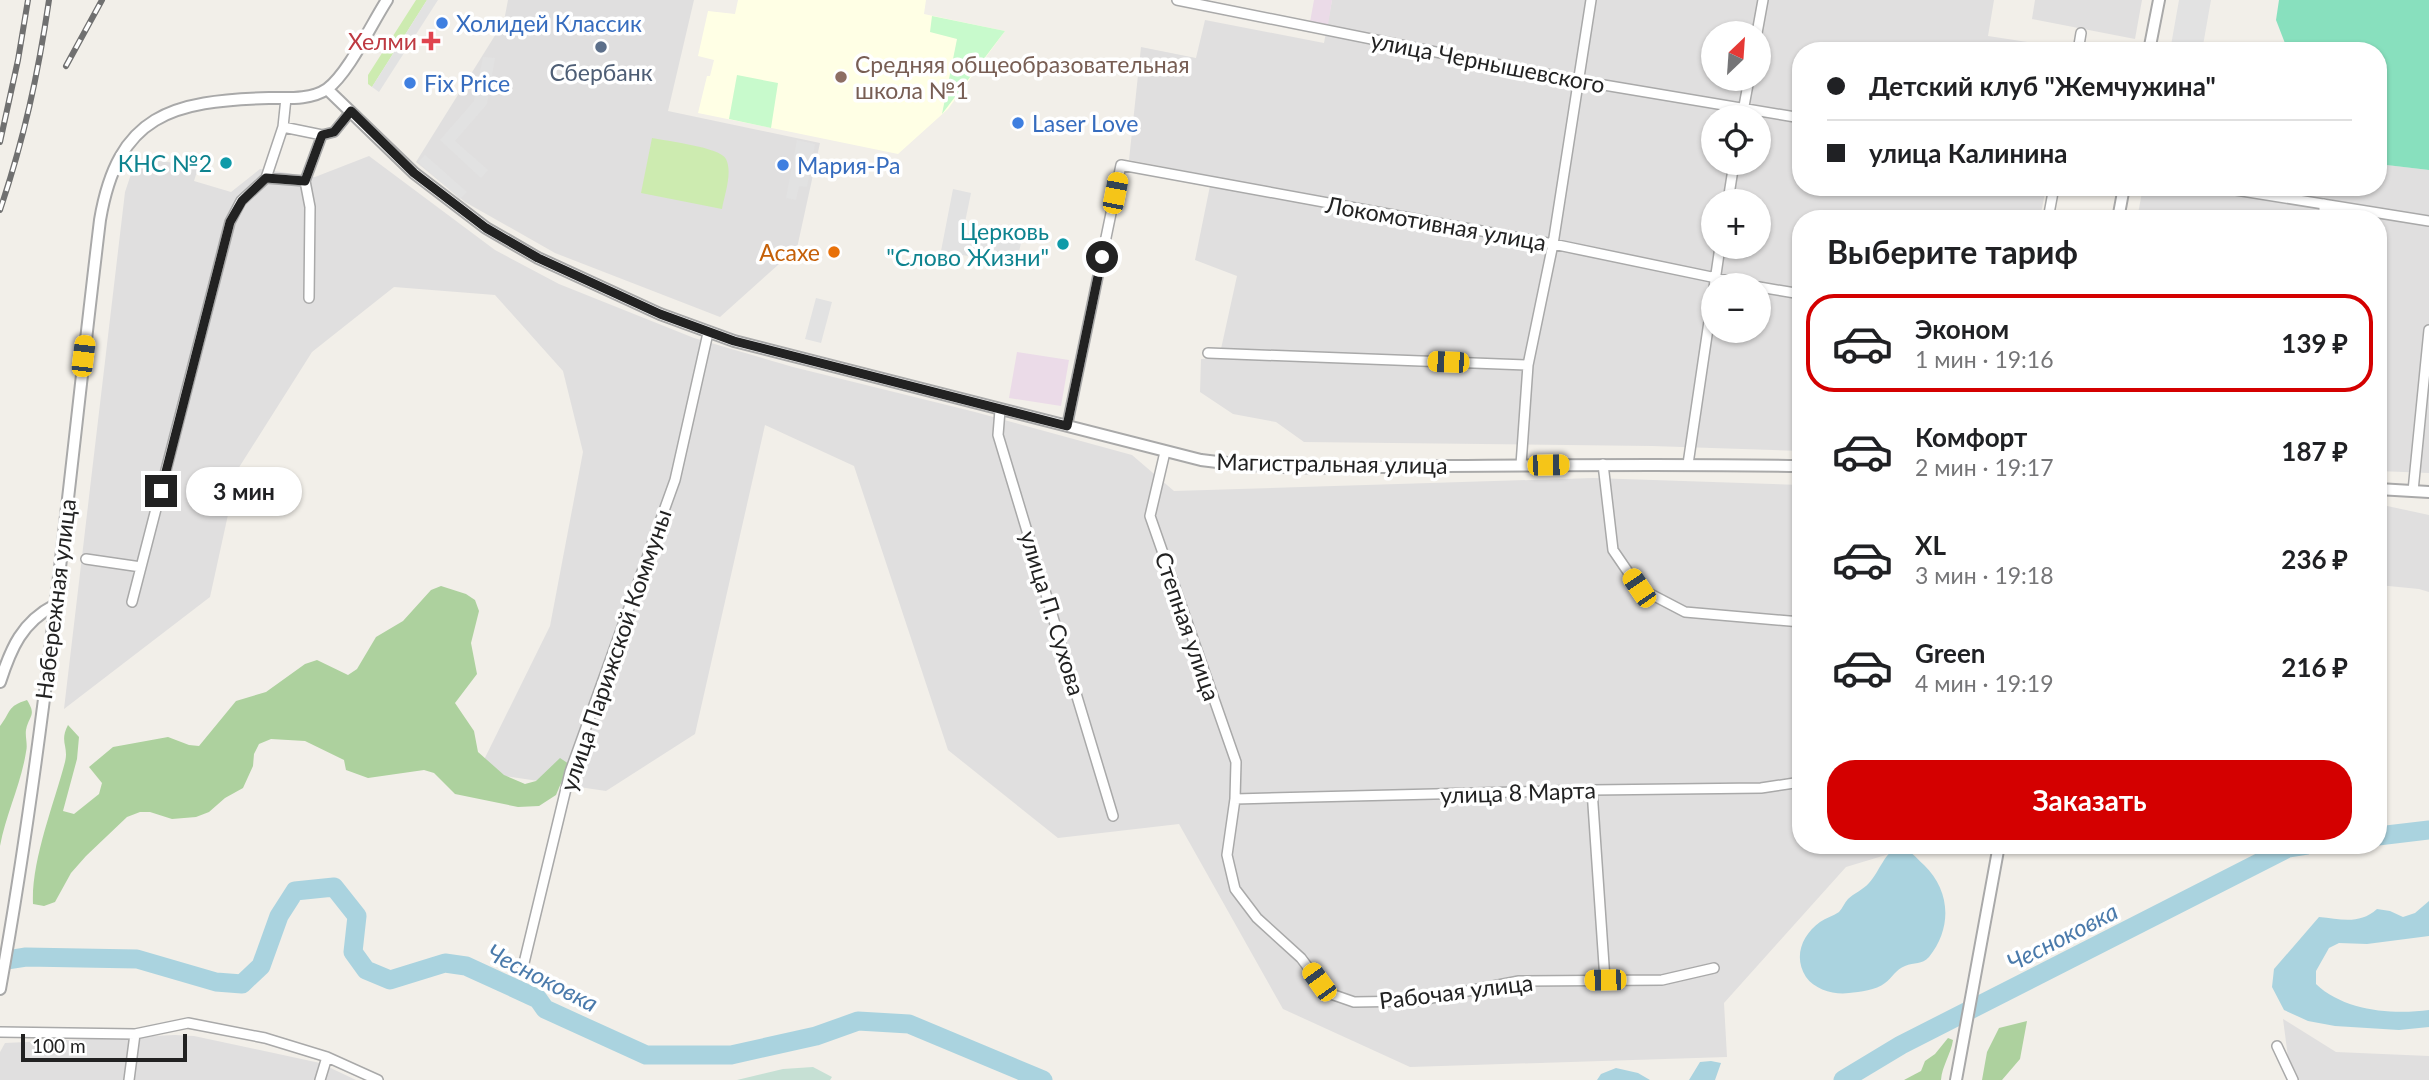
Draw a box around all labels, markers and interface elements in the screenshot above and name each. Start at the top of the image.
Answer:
place label: Холидей Классик [456,9,642,37]
marker: Холидей Классик [434,15,450,31]
north arrow [1701,21,1771,91]
map controls [1701,21,1771,343]
street label: улица Чернышевского [1368,26,1608,98]
place label: Хелми [348,27,417,55]
marker: Хелми [423,33,439,49]
marker: Сбербанк [593,39,609,55]
place label: Средняя общеобразовательная школа №1 [855,50,1190,104]
place label: Сбербанк [549,58,653,86]
place label: Fix Price [424,69,510,97]
marker: Средняя общеобразовательная школа №1 [833,69,849,85]
text: Детский клуб "Жемчужина" [1869,70,2216,102]
marker: Fix Price [402,75,418,91]
button: locate [1701,105,1771,175]
place label: Laser Love [1032,109,1139,137]
marker: Laser Love [1010,115,1026,131]
text: улица Калинина [1869,137,2068,169]
place label: КНС №2 [118,149,212,177]
place label: Мария-Ра [797,151,900,179]
marker: КНС №2 [218,155,234,171]
marker: Мария-Ра [775,157,791,173]
car [1101,170,1130,216]
button: + [1701,189,1771,259]
street label: Локомотивная улица [1323,190,1548,256]
place label: Церковь "Слово Жизни" [886,217,1049,271]
text: Выберите тариф [1827,232,2078,271]
marker: Церковь "Слово Жизни" [1055,236,1071,252]
place label: Асахе [759,238,820,266]
route start [1086,241,1118,273]
marker: Асахе [826,244,842,260]
button: − [1701,273,1771,343]
icon: car [1831,312,1894,375]
text: Эконом [1915,313,2009,345]
text: 139 ₽ [2281,327,2348,359]
car [71,334,96,378]
text: 1 мин · 19:16 [1915,345,2054,373]
car [1427,351,1470,373]
icon: car [1831,420,1894,483]
text: Комфорт [1915,421,2027,453]
text: 187 ₽ [2281,435,2348,467]
street label: Магистральная улица [1216,447,1448,479]
text: 2 мин · 19:17 [1915,453,2054,481]
car [1527,454,1570,476]
callout: 3 мин [186,466,301,516]
route end [145,475,177,507]
text: 3 мин [213,477,275,505]
street label: Набережная улица [29,497,81,701]
street label: улица Парижской Коммуны [553,505,677,795]
street label: улица П. Сухова [1015,527,1091,699]
icon: car [1831,528,1894,591]
text: XL [1915,529,1946,561]
text: 236 ₽ [2281,543,2348,575]
street label: Степная улица [1149,548,1227,704]
text: 3 мин · 19:18 [1915,561,2054,589]
car [1619,565,1660,611]
icon: car [1831,636,1894,699]
text: Green [1915,637,1985,669]
text: 216 ₽ [2281,651,2348,683]
text: 4 мин · 19:19 [1915,669,2054,697]
button: Заказать [1827,760,2352,840]
street label: улица 8 Марта [1440,775,1596,809]
water label: Чесноковка [2002,896,2122,976]
water label: Чесноковка [483,937,603,1017]
car [1299,959,1340,1005]
street label: Рабочая улица [1378,968,1534,1014]
car [1584,969,1627,991]
scale bar [21,1031,187,1063]
text: 100 m [32,1034,86,1057]

